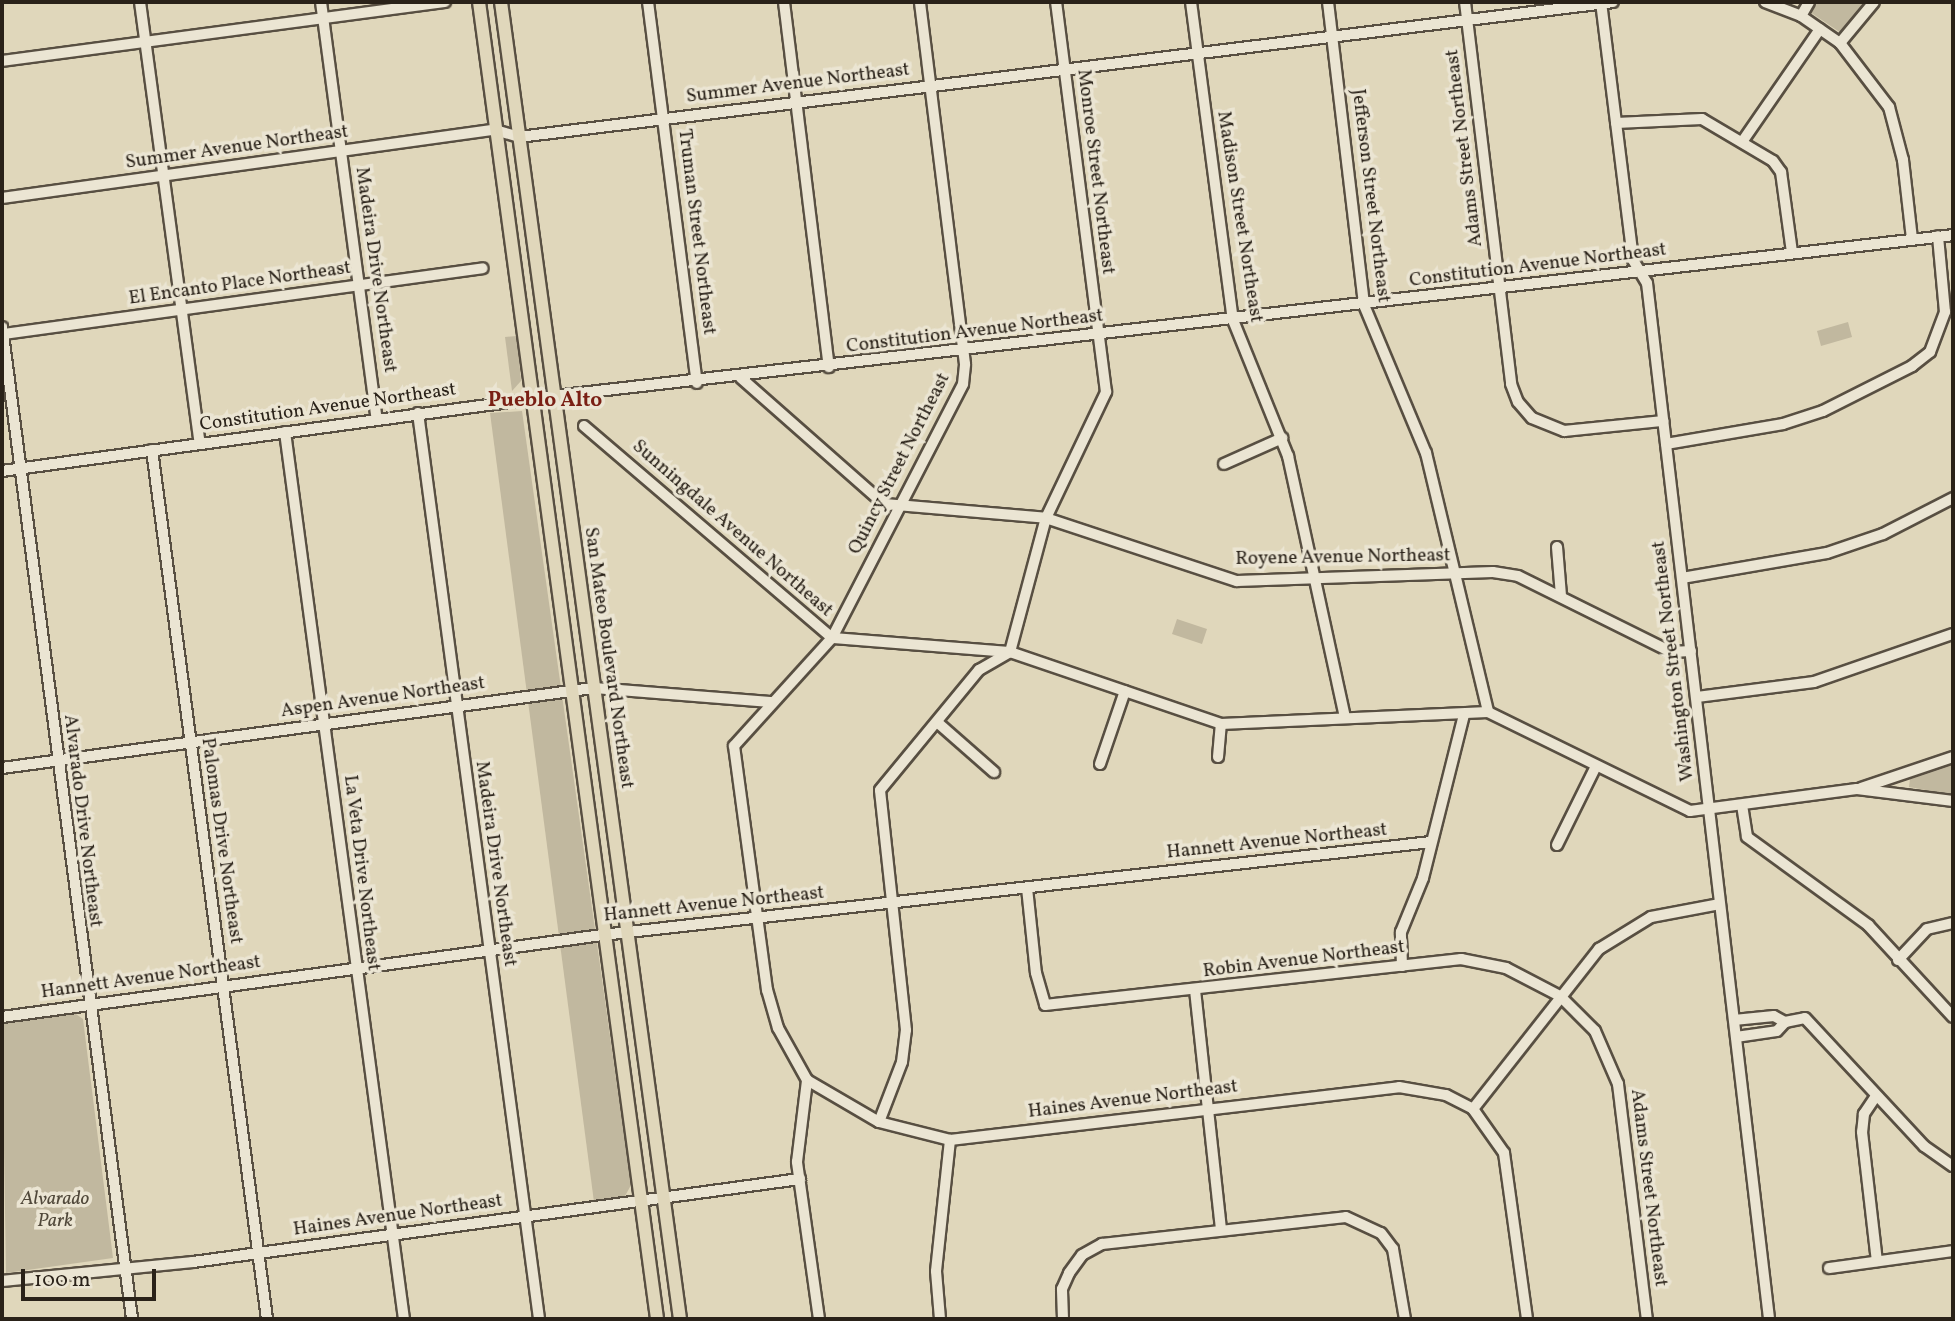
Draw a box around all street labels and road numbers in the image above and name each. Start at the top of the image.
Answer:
street label: Adams Street Northeast [1442,48,1488,248]
street label: Summer Avenue Northeast [685,59,911,109]
street label: Monroe Street Northeast [1071,68,1119,276]
street label: Jefferson Street Northeast [1346,88,1394,304]
street label: Madison Street Northeast [1211,110,1267,324]
street label: Summer Avenue Northeast [124,121,350,175]
street label: Truman Street Northeast [672,128,720,336]
street label: Madeira Drive Northeast [349,166,401,374]
street label: Constitution Avenue Northeast [1408,239,1668,293]
street label: El Encanto Place Northeast [127,257,353,311]
street label: Constitution Avenue Northeast [845,305,1105,359]
street label: Quincy Street Northeast [844,369,956,559]
street label: Constitution Avenue Northeast [198,379,458,437]
street label: Sunningdale Avenue Northeast [627,436,837,622]
street label: San Mateo Boulevard Northeast [578,526,638,790]
street label: Washington Street Northeast [1648,539,1700,783]
street label: Royene Avenue Northeast [1235,545,1451,571]
street label: Aspen Avenue Northeast [279,672,487,724]
street label: Alvarado Drive Northeast [58,713,106,929]
street label: Palomas Drive Northeast [195,736,247,946]
street label: Madeira Drive Northeast [469,760,521,968]
street label: La Veta Drive Northeast [338,774,384,972]
street label: Hannett Avenue Northeast [1166,819,1388,865]
street label: Hannett Avenue Northeast [603,882,825,928]
street label: Robin Avenue Northeast [1202,936,1406,984]
street label: Hannett Avenue Northeast [40,951,262,1005]
street label: Haines Avenue Northeast [1027,1076,1239,1124]
street label: Adams Street Northeast [1625,1088,1671,1288]
street label: Haines Avenue Northeast [292,1190,504,1242]

